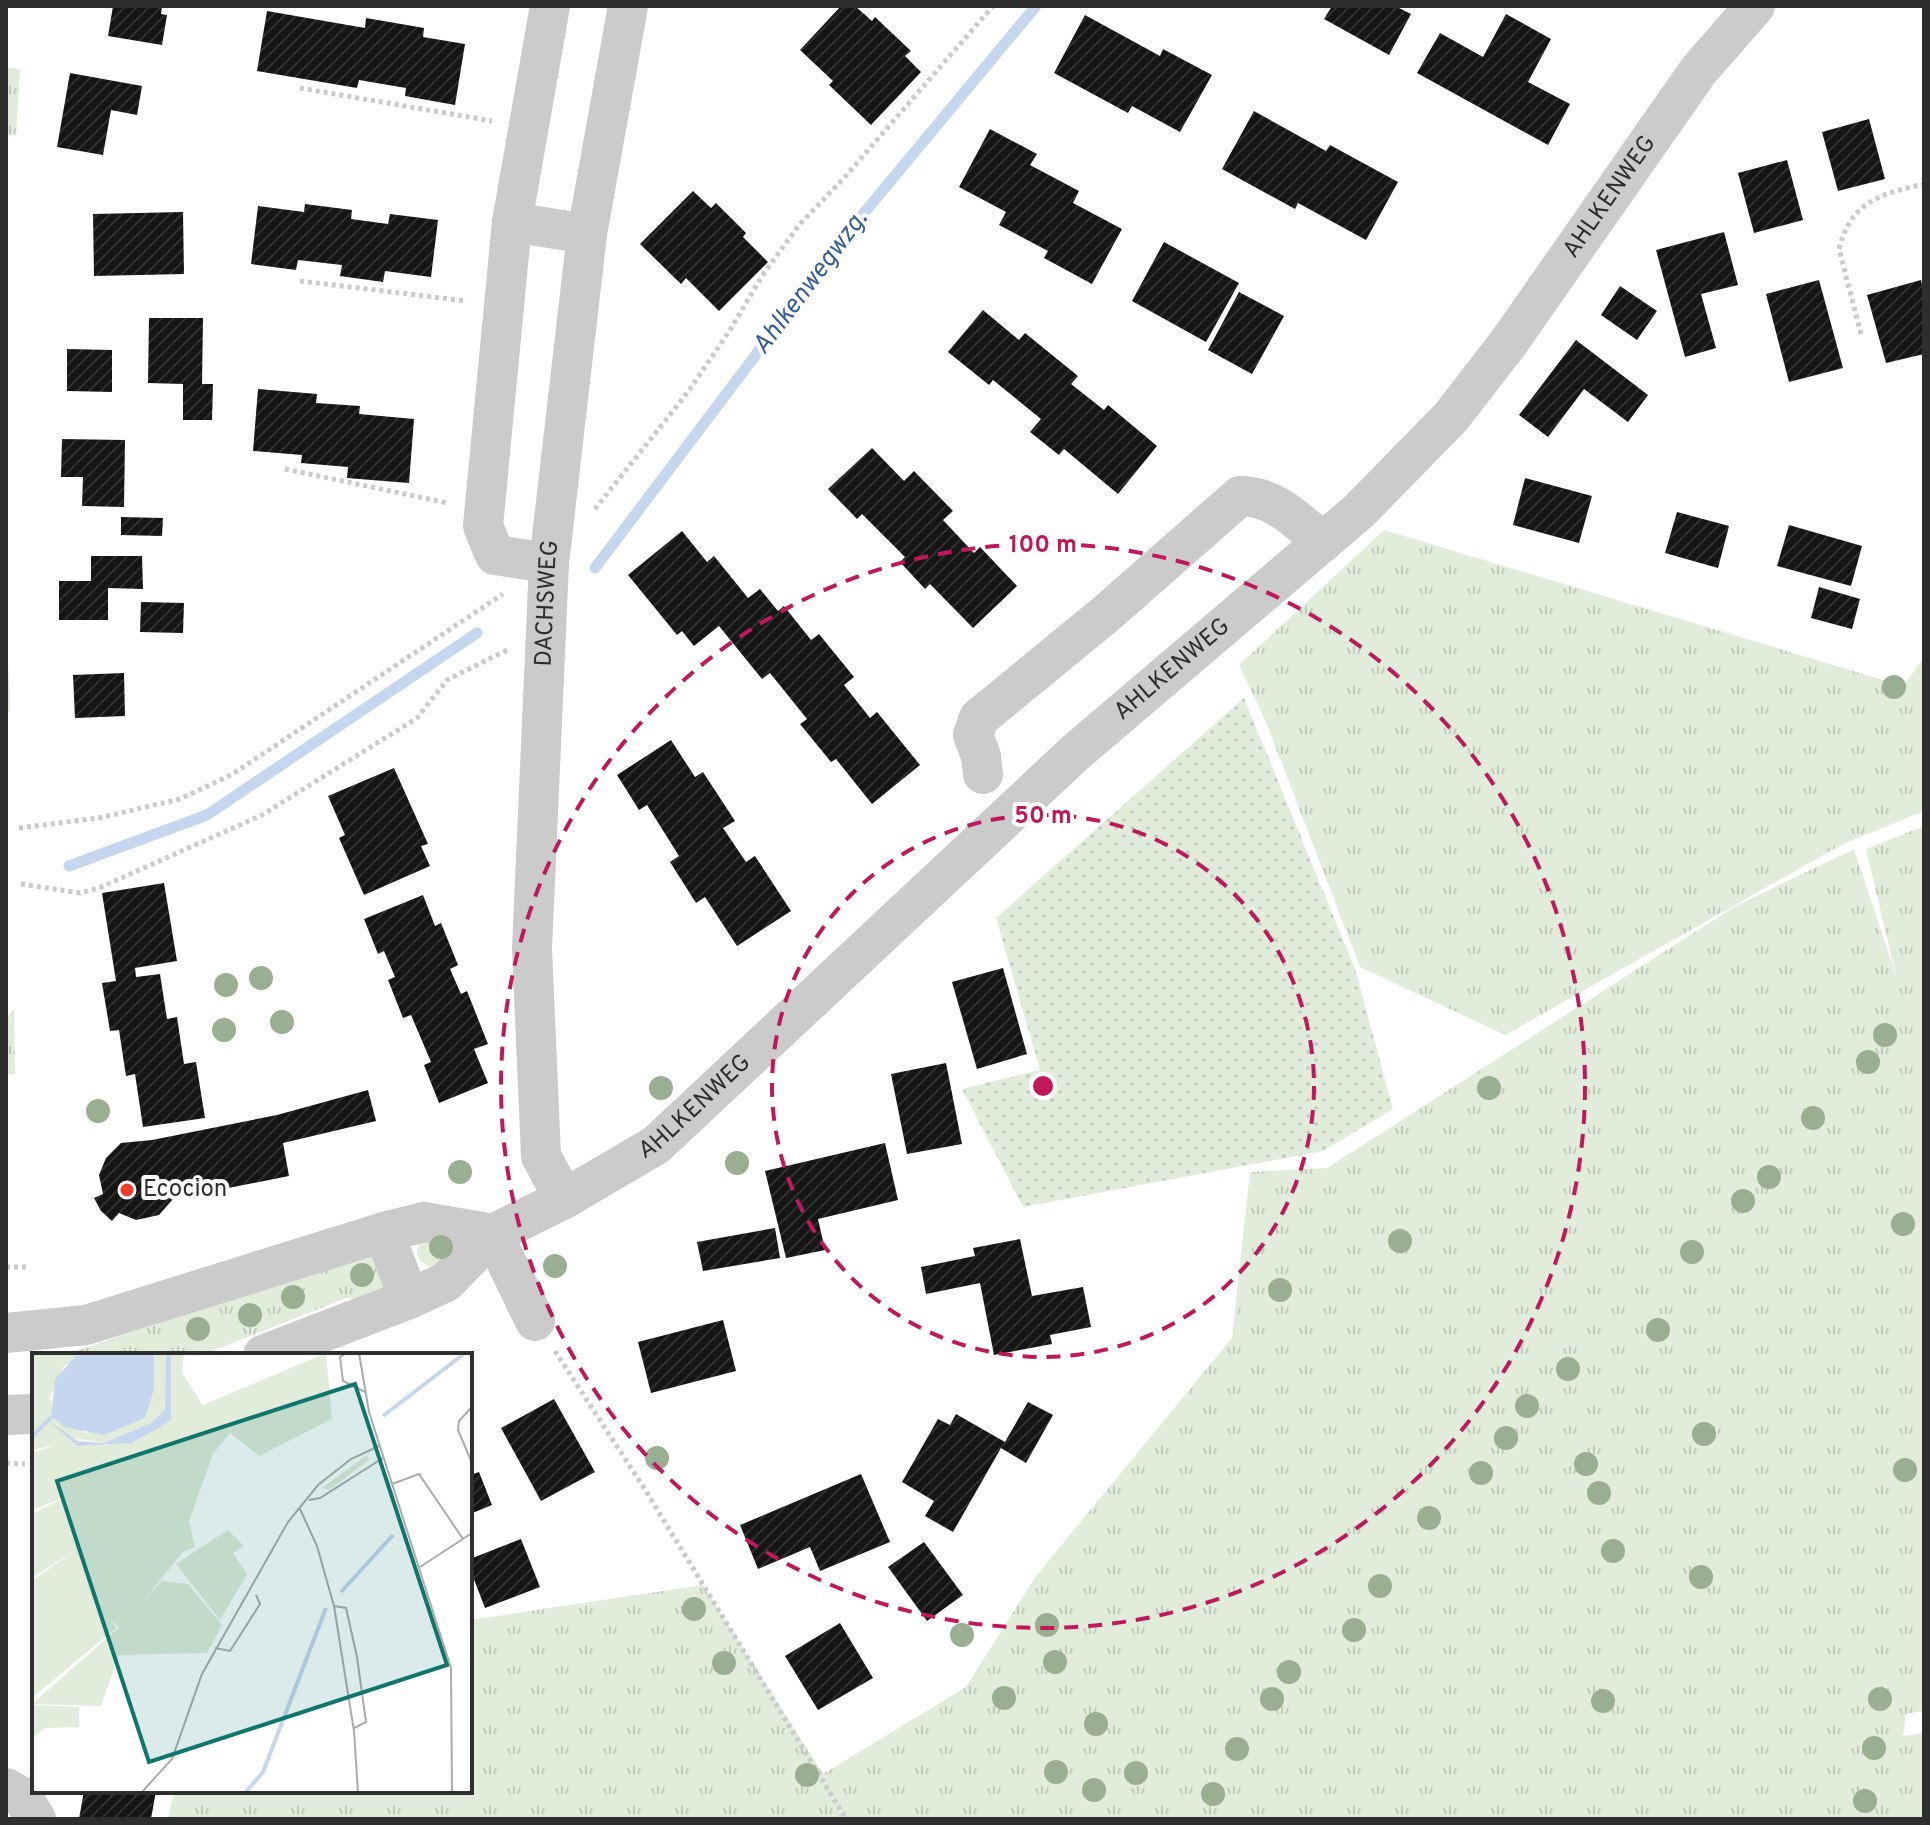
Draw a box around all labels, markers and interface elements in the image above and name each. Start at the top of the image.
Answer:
street label: AHLKENWEG [1557,130,1663,264]
water label: Ahlkenwegwzg. [746,204,876,362]
text: 100 m [1009,531,1077,561]
street label: DACHSWEG [529,538,567,667]
street label: AHLKENWEG [1108,612,1237,728]
text: 50 m [1014,802,1072,832]
street label: AHLKENWEG [633,1048,758,1167]
centre of rings [1029,1072,1057,1100]
place label: Ecocion [143,1175,227,1205]
marker: Ecocion [118,1181,136,1199]
inset map [32,1353,472,1793]

